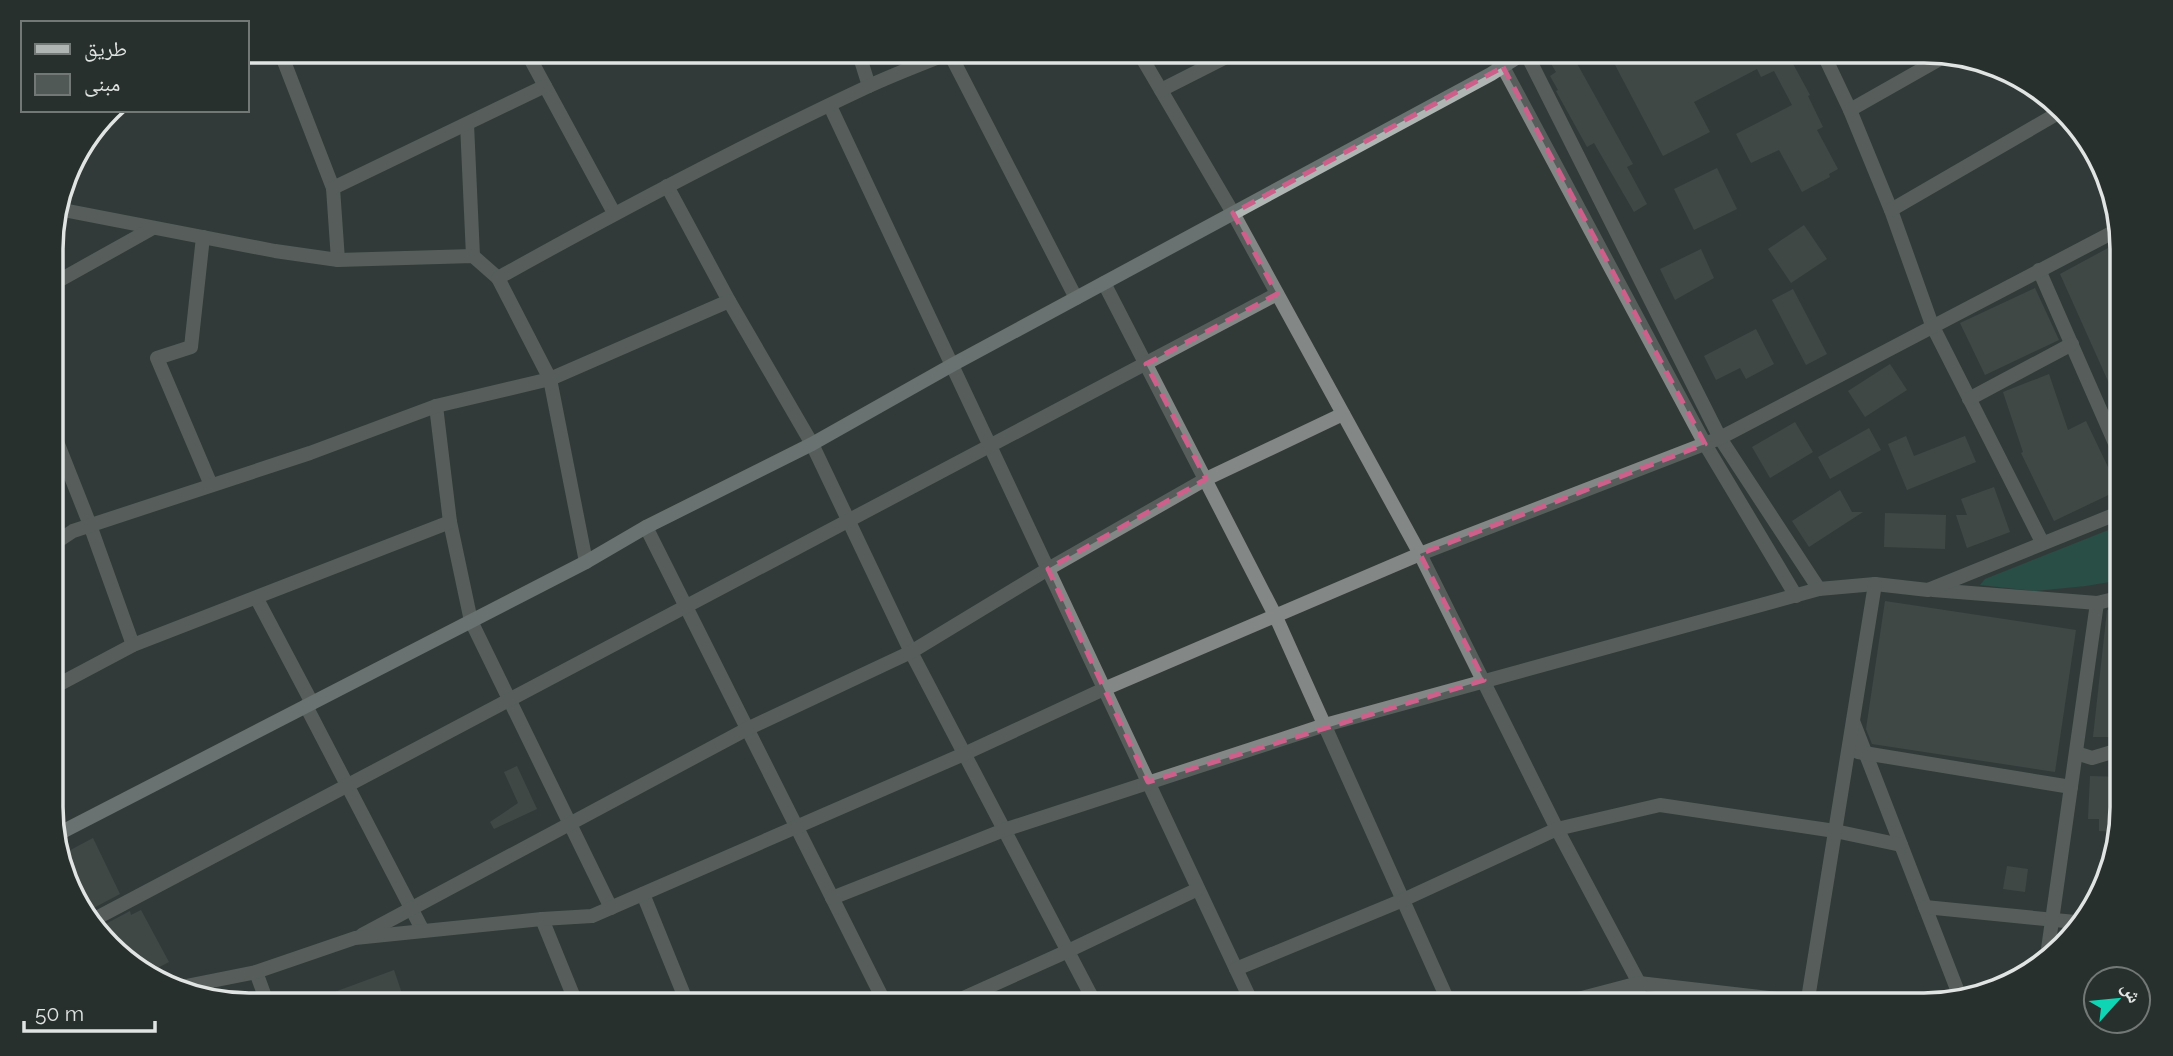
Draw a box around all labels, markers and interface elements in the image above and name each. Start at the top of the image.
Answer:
legend [21,21,248,112]
text: طريق [84,36,127,62]
text: مبنى [84,71,120,97]
north arrow [2082,965,2152,1035]
text: ش [2117,978,2147,1007]
scale bar [24,990,156,1034]
text: 50 m [35,1001,84,1026]

